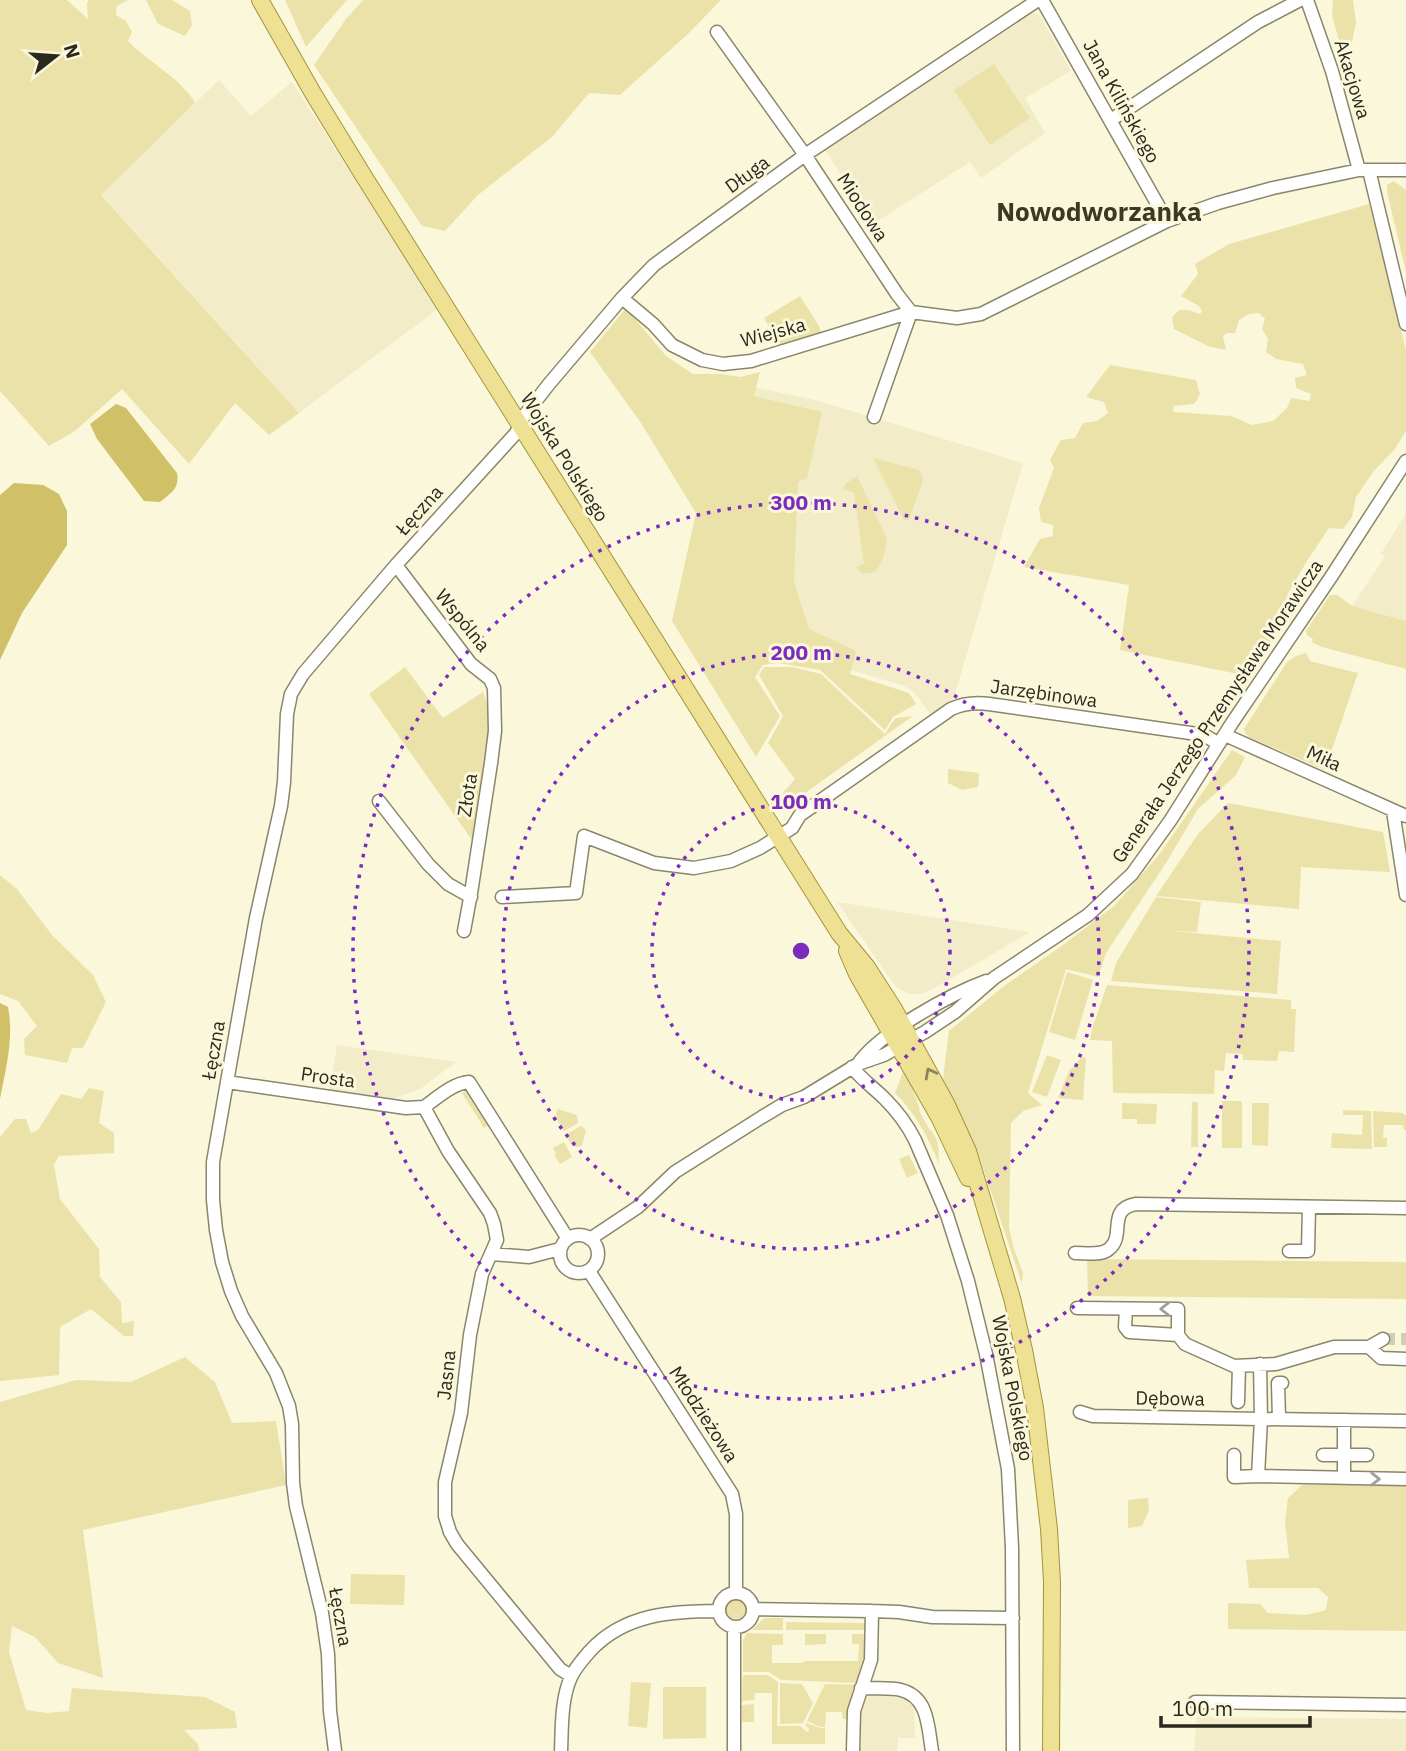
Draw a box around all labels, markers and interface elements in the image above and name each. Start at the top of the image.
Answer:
north arrow [21,21,91,91]
street label: Jana Kilińskiego [1078,35,1166,167]
street label: Akacjowa [1330,36,1376,122]
text: N [59,41,86,61]
street label: Długa [720,150,774,198]
street label: Miodowa [832,168,894,246]
district label: Nowodworzanka [996,194,1202,228]
street label: Wiejska [738,312,808,352]
street label: Wojska Polskiego [516,388,614,526]
street label: Łęczna [390,480,448,541]
text: 300 m [770,488,832,516]
street label: Generała Jerzego Przemysława Morawicza [1106,555,1328,867]
street label: Wspólna [430,584,496,656]
text: 200 m [770,638,832,666]
street label: Jarzębinowa [989,674,1099,712]
street label: Miła [1303,740,1345,776]
street label: Złota [452,772,482,818]
text: 100 m [770,787,832,815]
centre of rings [789,939,813,963]
street label: Łęczna [196,1019,230,1082]
street label: Prosta [299,1061,357,1093]
one-way arrow [924,1068,938,1080]
one-way arrow [1159,1301,1169,1317]
street label: Wojska Polskiego [987,1313,1039,1463]
street label: Jasna [431,1349,461,1401]
street label: Młodzieżowa [664,1361,744,1467]
street label: Dębowa [1135,1385,1205,1411]
one-way arrow [1370,1471,1381,1486]
street label: Łęczna [324,1585,358,1648]
scale bar [1161,1684,1310,1728]
text: 100 m [1172,1694,1233,1722]

